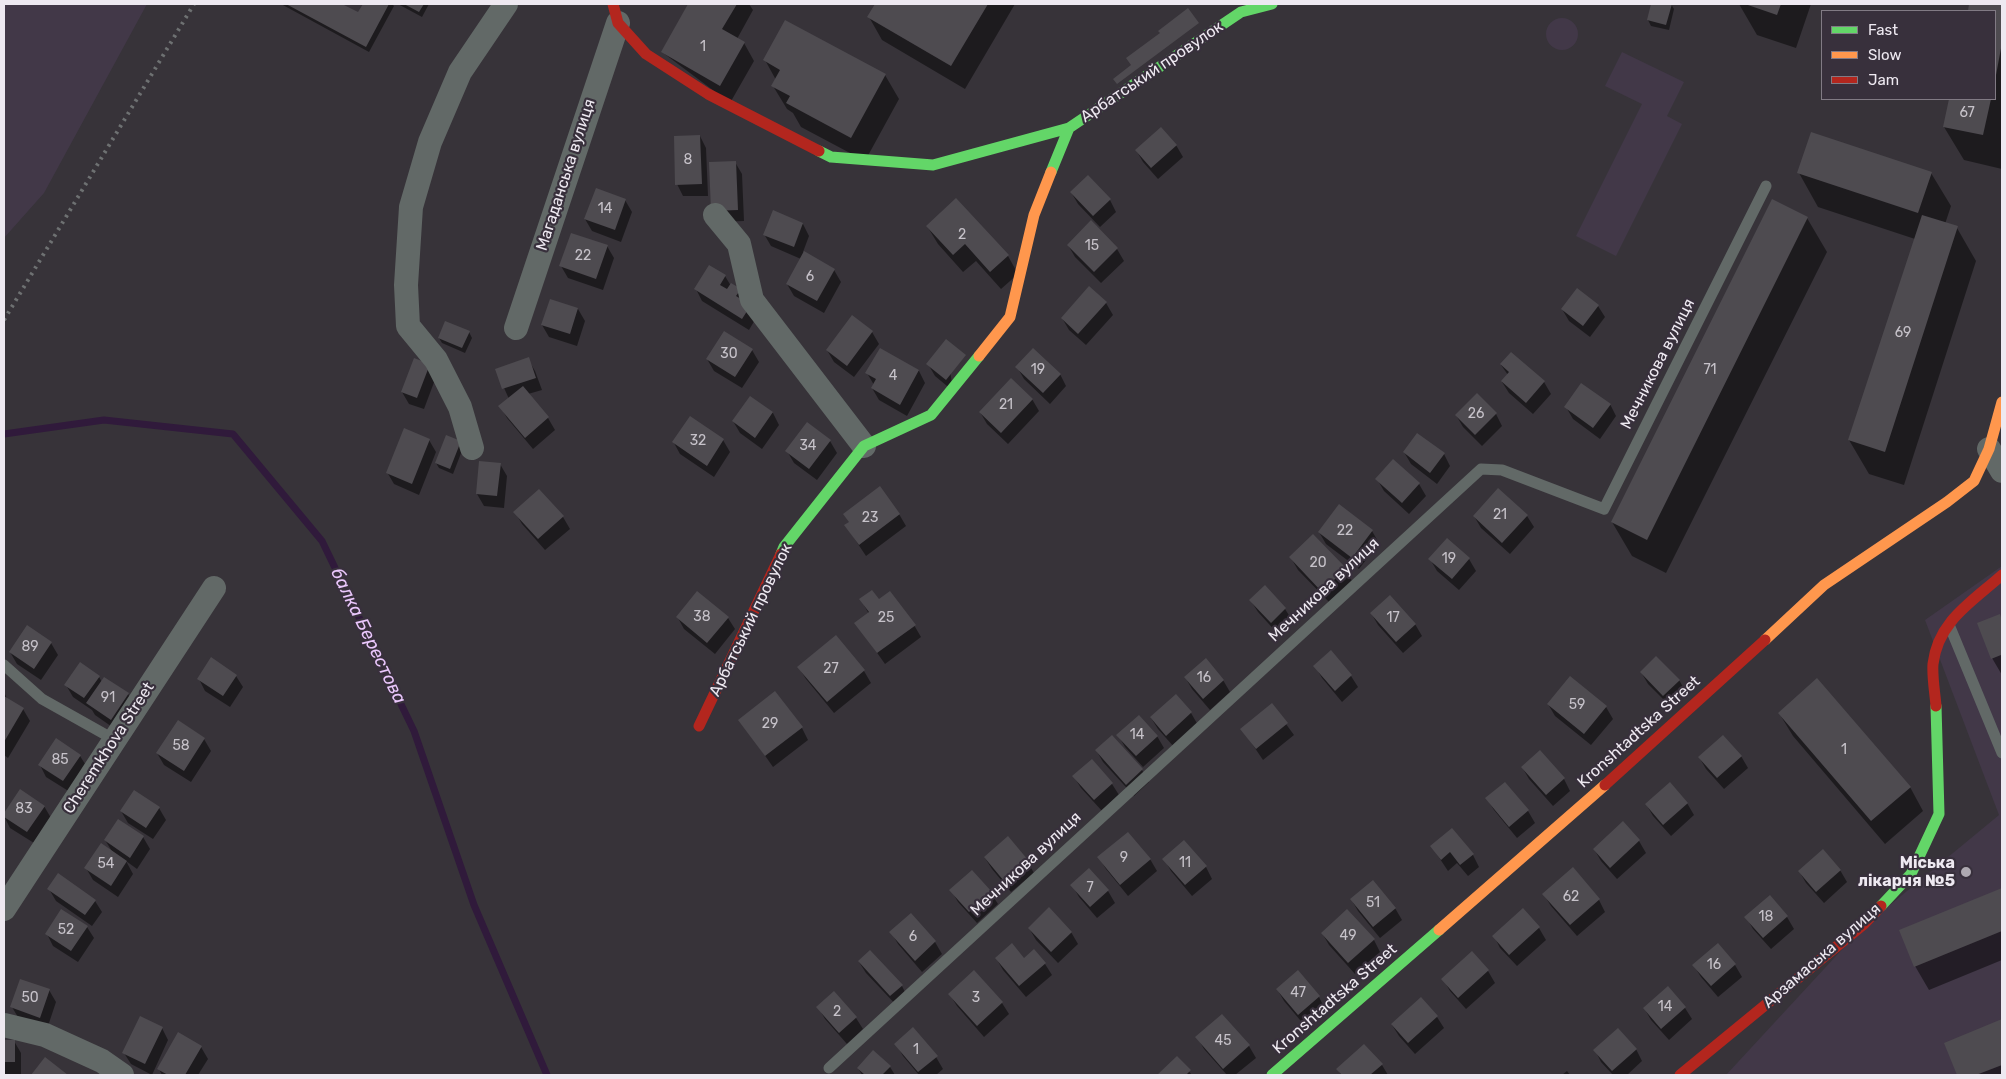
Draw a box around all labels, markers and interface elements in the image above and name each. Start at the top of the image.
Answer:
legend [1821,10,1996,100]
street label: Арбатський провулок [1077,17,1227,127]
text: Fast [1868,21,1898,39]
house number: 1 [700,39,706,55]
text: Slow [1868,46,1901,64]
text: Jam [1868,71,1899,89]
street label: Магаданська вулиця [532,97,600,253]
house number: 67 [1959,105,1975,121]
house number: 8 [684,152,692,168]
house number: 14 [598,201,612,217]
house number: 2 [958,227,966,243]
house number: 15 [1085,238,1099,254]
house number: 22 [575,248,591,264]
house number: 6 [806,269,814,285]
street label: Мечникова вулиця [1617,296,1699,432]
house number: 69 [1895,325,1911,341]
house number: 30 [720,346,738,362]
house number: 19 [1031,362,1045,378]
house number: 71 [1703,362,1717,378]
house number: 4 [889,368,897,384]
house number: 21 [999,397,1013,413]
house number: 26 [1468,406,1484,422]
house number: 32 [690,433,706,449]
house number: 34 [799,438,817,454]
house number: 21 [1493,507,1507,523]
house number: 23 [862,510,878,526]
house number: 22 [1337,523,1353,539]
street label: Мечникова вулиця [1265,534,1383,646]
street label: Арбатський провулок [706,540,796,700]
house number: 19 [1442,551,1456,567]
house number: 20 [1309,555,1327,571]
water label: балка Берестова [326,565,410,707]
house number: 38 [693,609,711,625]
house number: 25 [878,610,894,626]
house number: 17 [1386,610,1400,626]
house number: 89 [21,639,39,655]
house number: 27 [823,661,839,677]
house number: 16 [1197,670,1211,686]
street label: Kronshtadtska Street [1574,672,1704,792]
street label: Cheremkhova Street [59,679,159,817]
house number: 91 [101,690,115,706]
house number: 59 [1569,697,1585,713]
house number: 29 [762,716,778,732]
house number: 14 [1130,727,1144,743]
house number: 58 [172,738,190,754]
house number: 1 [1841,742,1847,758]
house number: 85 [51,752,69,768]
house number: 83 [15,801,33,817]
street label: Мечникова вулиця [967,808,1085,920]
house number: 9 [1120,850,1128,866]
place label: Міська лікарня №5 [1858,853,1955,891]
house number: 11 [1179,855,1191,871]
house number: 54 [97,856,115,872]
marker: Міська лікарня №5 [1959,865,1973,879]
house number: 7 [1086,880,1094,896]
house number: 62 [1563,889,1579,905]
house number: 51 [1366,895,1380,911]
street label: Арзамаська вулиця [1759,900,1885,1012]
house number: 18 [1759,909,1773,925]
house number: 52 [58,922,74,938]
house number: 49 [1340,928,1356,944]
house number: 6 [909,929,917,945]
street label: Kronshtadtska Street [1269,940,1401,1058]
house number: 16 [1707,957,1721,973]
house number: 47 [1290,985,1306,1001]
house number: 50 [21,990,39,1006]
house number: 3 [972,990,980,1006]
house number: 14 [1658,999,1672,1015]
house number: 2 [833,1004,841,1020]
house number: 45 [1214,1033,1232,1049]
house number: 1 [913,1042,919,1058]

